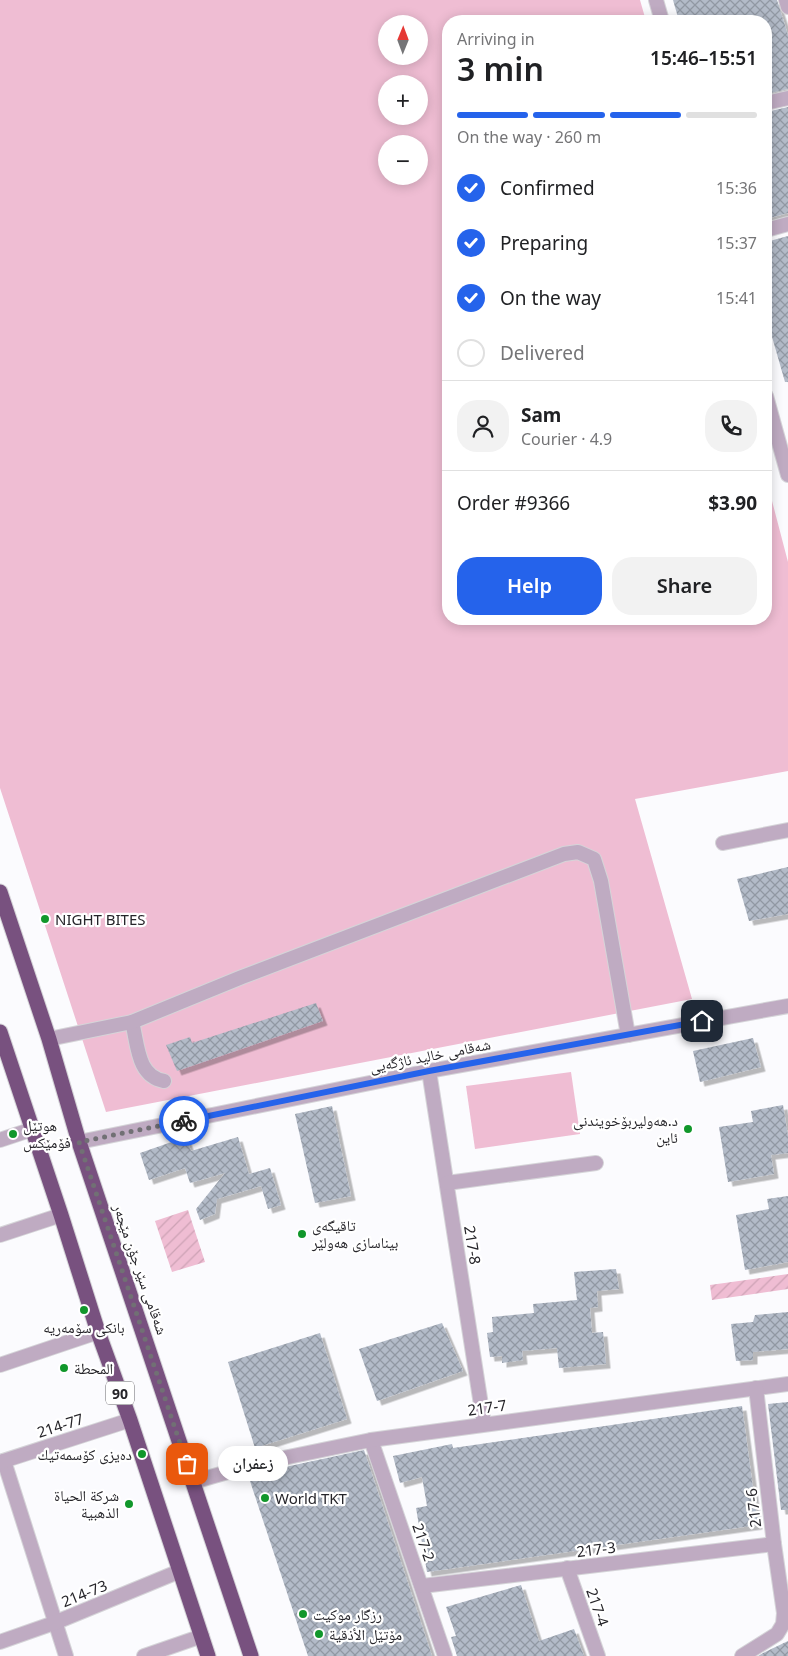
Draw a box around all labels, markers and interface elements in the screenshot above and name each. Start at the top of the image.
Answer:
north arrow [378,15,428,65]
map controls [378,15,428,185]
text: Arriving in [457,28,535,50]
text: 15:46–15:51 [650,45,757,71]
text: 3 min [457,47,544,90]
button: + [378,75,428,125]
text: On the way · 260 m [457,126,601,148]
button: − [378,135,428,185]
icon: check [457,174,485,202]
text: Confirmed [500,175,595,201]
text: 15:36 [716,177,757,199]
icon: check [457,229,485,257]
text: Preparing [500,230,588,256]
text: 15:37 [716,232,757,254]
icon: check [457,284,485,312]
text: On the way [500,285,601,311]
text: 15:41 [716,287,757,309]
text: Delivered [500,340,585,366]
button: person [457,400,509,452]
button: phone [705,400,757,452]
text: Sam [521,402,561,428]
text: Courier · 4.9 [521,428,612,450]
text: Order #9366 [457,490,570,516]
text: $3.90 [708,490,757,516]
button: Help [457,557,602,615]
button: Share [612,557,757,615]
place label: NIGHT BITES [55,909,146,929]
marker: NIGHT BITES [39,913,51,925]
pin [681,1000,723,1042]
icon: home [688,1007,716,1035]
street label: شەقامی خالید ئاژگەیی [368,1033,493,1078]
courier [159,1096,209,1146]
icon: bike [170,1107,198,1135]
place label: د.هه‌ولیربۆخویندنی ئاین [573,1110,678,1148]
place label: هوتێل فۆمێکس [23,1115,71,1153]
marker: د.هه‌ولیربۆخویندنی ئاین [682,1123,694,1135]
marker: هوتێل فۆمێکس [7,1128,19,1140]
street label: شەقامی سێر جۆن مێجەر [108,1200,173,1338]
place label: تاقیگەی بیناسازی هەولێر [311,1215,398,1253]
street label: 217-8 [460,1224,486,1266]
marker: تاقیگەی بیناسازی هەولێر [296,1228,308,1240]
marker: بانکی سۆمەریە [78,1304,90,1316]
place label: بانکی سۆمەریە [43,1317,125,1338]
place label: المحطة [74,1358,113,1378]
marker: المحطة [58,1362,70,1374]
road number: 90 [106,1382,134,1405]
street label: 217-7 [466,1394,508,1420]
street label: 214-77 [34,1408,86,1442]
pin [166,1443,208,1485]
place label: دەیزی کۆسمەتیك [38,1444,132,1465]
callout: زعفران [217,1446,287,1482]
marker: دەیزی کۆسمەتیك [136,1448,148,1460]
icon: bag [173,1450,201,1478]
text: زعفران [233,1452,274,1474]
place label: شركة الحياة الذهبية [54,1485,119,1522]
street label: 217-6 [741,1487,765,1529]
place label: World TKT [275,1488,348,1508]
marker: World TKT [259,1492,271,1504]
marker: شركة الحياة الذهبية [123,1498,135,1510]
street label: 217-2 [408,1520,440,1564]
street label: 217-3 [575,1537,617,1561]
street label: 214-73 [58,1575,110,1611]
street label: 217-4 [582,1585,614,1629]
place label: رزگار موكيت [313,1604,382,1624]
marker: رزگار موكيت [297,1608,309,1620]
place label: مۆتێل الأذقیة [329,1624,402,1645]
marker: مۆتێل الأذقیة [313,1628,325,1640]

